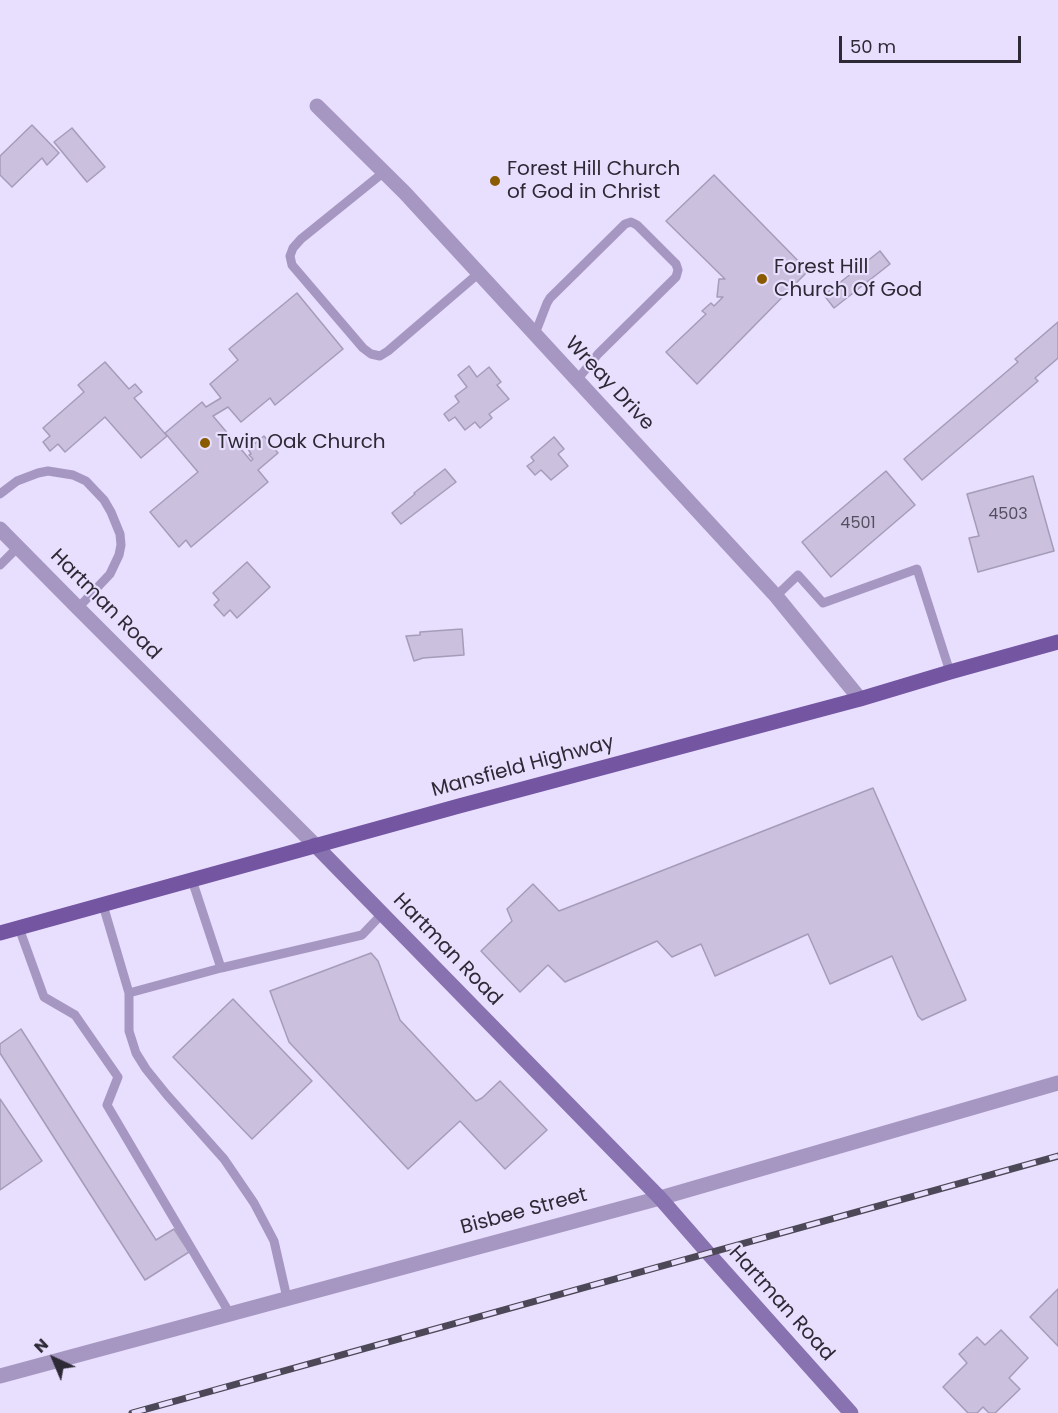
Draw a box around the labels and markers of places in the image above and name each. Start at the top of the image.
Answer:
place label: Forest Hill Church of God in Christ [507,158,680,205]
marker: Forest Hill Church of God in Christ [488,174,502,188]
place label: Forest Hill Church Of God [774,256,922,303]
marker: Forest Hill Church Of God [755,272,769,286]
place label: Twin Oak Church [217,431,386,455]
marker: Twin Oak Church [198,436,212,450]

